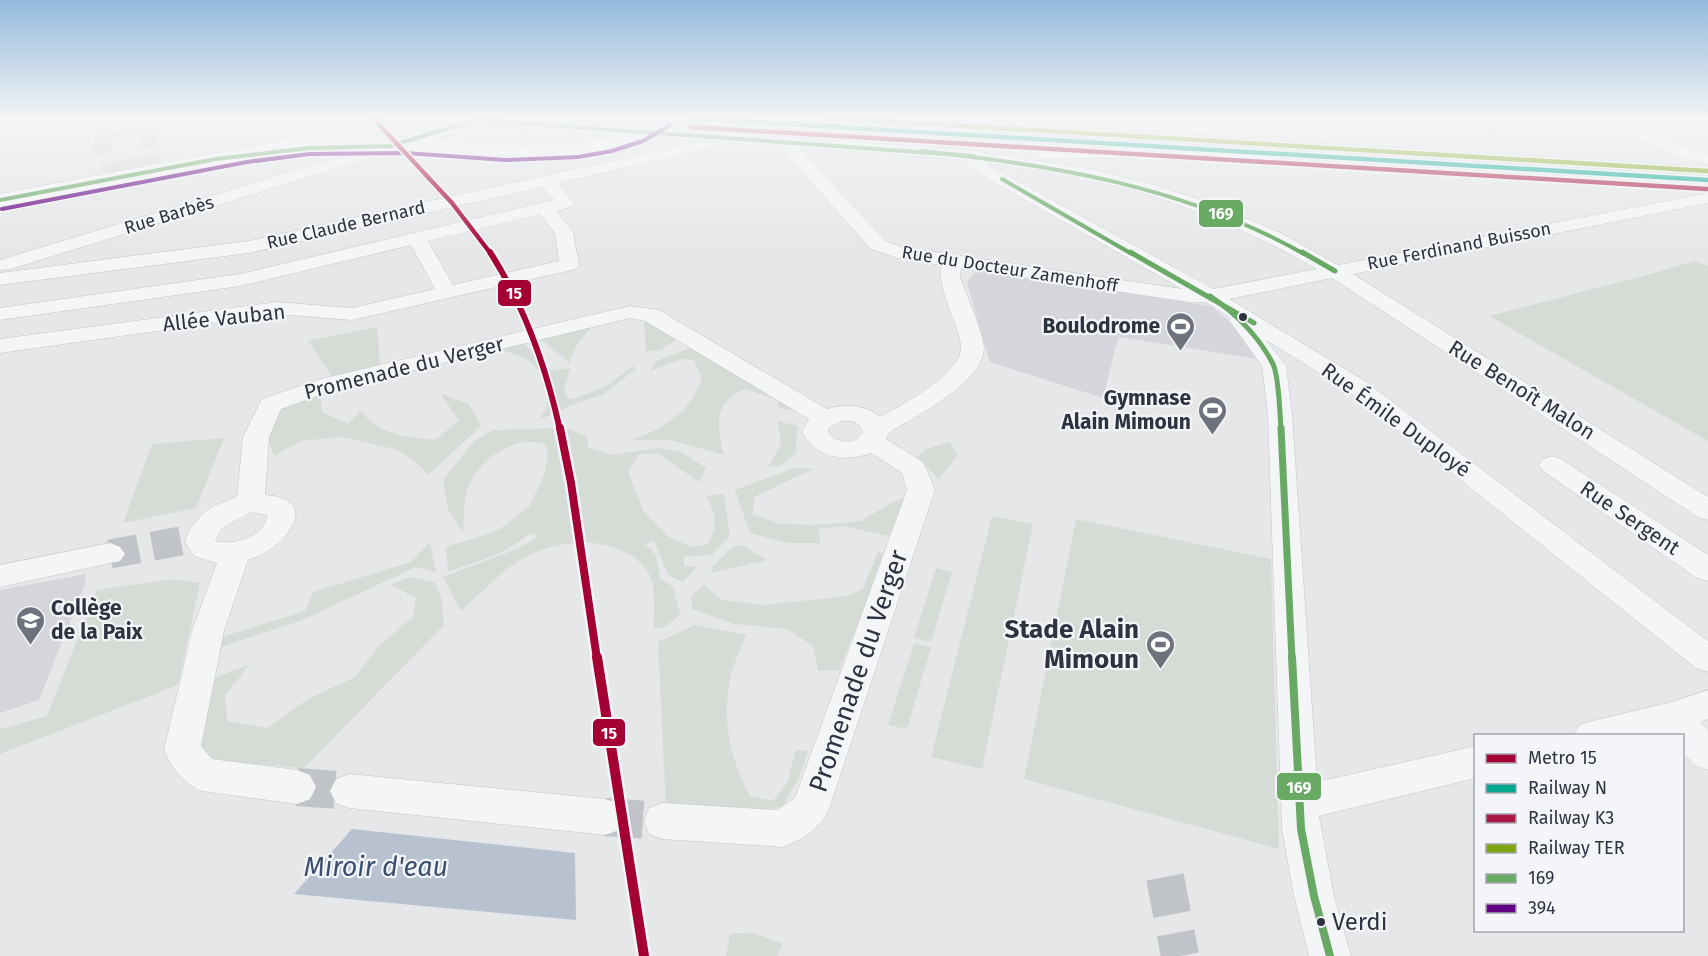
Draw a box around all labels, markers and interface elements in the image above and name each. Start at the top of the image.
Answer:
street label: Rue Barbès [122,191,216,239]
street label: Rue Claude Bernard [265,196,427,254]
line badge: 169 [1198,199,1244,228]
text: 169 [1208,204,1234,223]
street label: Rue Ferdinand Buisson [1365,217,1553,275]
street label: Rue du Docteur Zamenhoff [900,241,1122,297]
line badge: 15 [497,279,532,307]
text: 15 [506,284,522,303]
street label: Allée Vauban [161,299,287,337]
sports icon: Boulodrome [1165,310,1197,352]
unlabelled marker [1237,311,1249,323]
place label: Boulodrome [1042,313,1160,339]
street label: Promenade du Verger [301,331,507,405]
street label: Rue Benoît Malon [1444,334,1600,446]
street label: Rue Émile Duployé [1316,357,1476,483]
place label: Gymnase Alain Mimoun [1060,385,1191,435]
sports icon: Gymnase Alain Mimoun [1196,394,1228,436]
street label: Rue Sergent [1575,475,1685,561]
street label: Promenade du Verger [802,546,914,796]
place label: Collège de la Paix [51,595,143,645]
school or university icon: Collège de la Paix [14,604,46,646]
place label: Stade Alain Mimoun [1005,614,1139,675]
sports icon: Stade Alain Mimoun [1144,628,1176,670]
line badge: 15 [592,718,626,747]
text: 15 [601,724,617,743]
legend [1474,734,1684,932]
text: Metro 15 [1528,747,1597,769]
line badge: 169 [1276,772,1322,801]
text: Railway N [1528,777,1607,799]
text: 169 [1286,778,1312,797]
text: Railway K3 [1528,807,1614,829]
text: Railway TER [1528,837,1625,859]
water label: Miroir d'eau [304,851,448,883]
text: 169 [1528,867,1555,889]
text: 394 [1528,897,1556,919]
place label: Verdi [1332,908,1388,936]
marker: Verdi [1315,916,1327,928]

